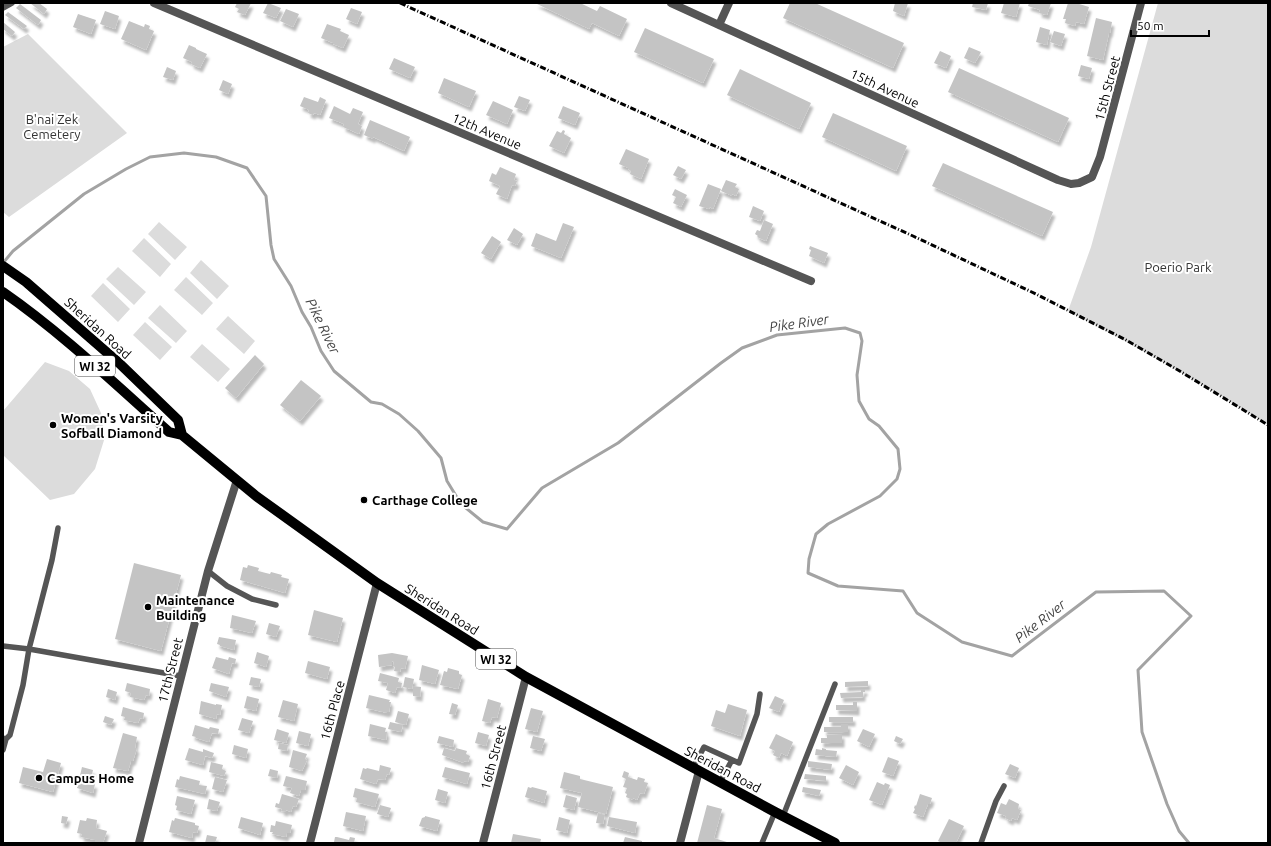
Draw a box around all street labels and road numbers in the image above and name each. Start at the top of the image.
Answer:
street label: 15th Street [1092,54,1122,122]
street label: 15th Avenue [849,66,921,110]
street label: 12th Avenue [450,110,524,152]
street label: Sheridan Road [62,295,134,361]
road number: WI 32 [75,356,115,376]
street label: Sheridan Road [403,581,481,637]
street label: 17th Street [155,636,185,704]
road number: WI 32 [476,649,516,669]
street label: 16th Place [317,679,347,741]
street label: 16th Street [478,723,508,791]
street label: Sheridan Road [683,743,763,795]

